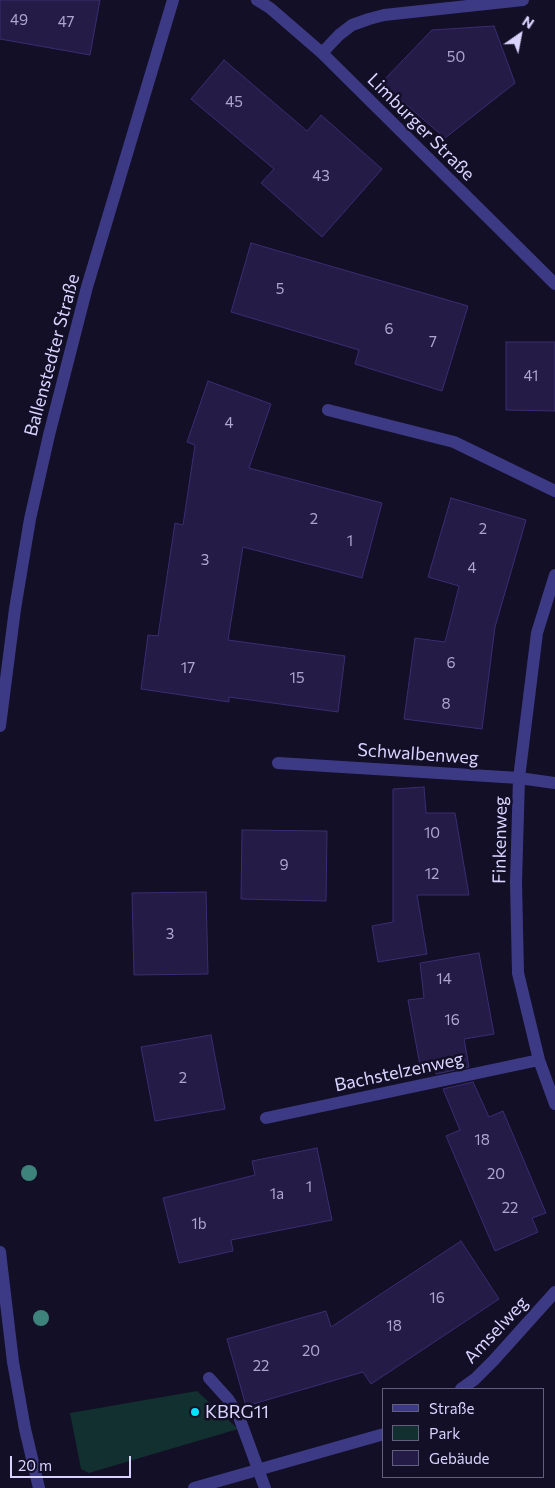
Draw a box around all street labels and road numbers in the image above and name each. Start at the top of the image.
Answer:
street label: Limburger Straße [363,69,479,185]
street label: Ballenstedter Straße [20,271,84,439]
street label: Schwalbenweg [357,739,479,769]
street label: Finkenweg [488,796,512,884]
street label: Bachstelzenweg [332,1048,466,1096]
street label: Amselweg [460,1292,532,1368]

